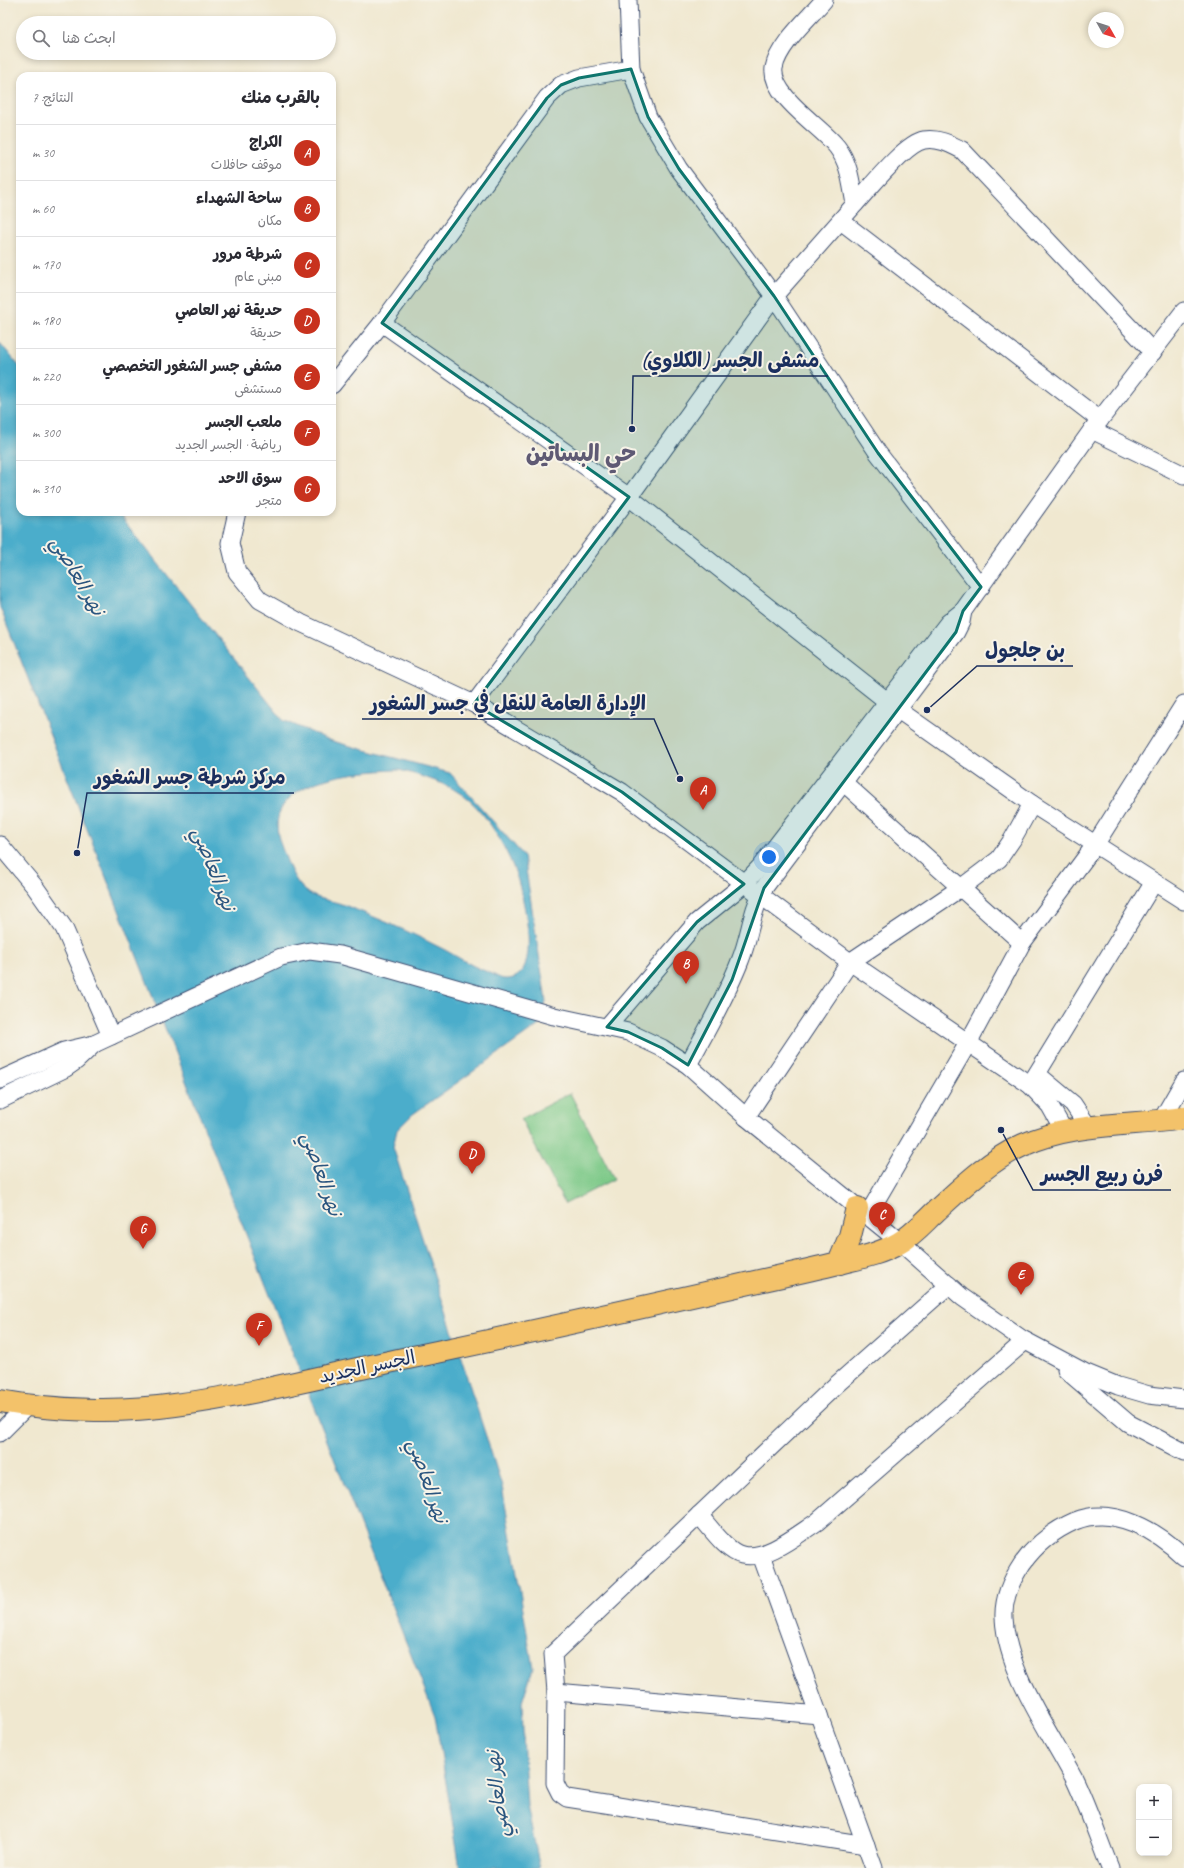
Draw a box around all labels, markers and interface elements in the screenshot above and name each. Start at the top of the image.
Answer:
north arrow [1088,12,1124,48]
search box [16,16,336,60]
icon: search [30,27,52,49]
text: ابحث هنا [62,29,116,48]
text: بالقرب منك [241,87,320,108]
text: النتائج: 7 [32,90,74,106]
text: الكراج [249,133,282,152]
text: 30 m [32,145,54,161]
text: A [304,145,310,161]
text: موقف حافلات [211,157,282,173]
text: ساحة الشهداء [196,189,282,208]
text: 60 m [32,201,54,217]
text: B [304,201,310,217]
text: مكان [258,213,282,229]
text: شرطة مرور [213,245,282,264]
text: 170 m [32,257,60,273]
text: C [304,257,310,273]
text: مبنى عام [234,269,282,285]
text: حديقة نهر العاصي [175,301,282,320]
text: 180 m [32,313,60,329]
text: D [303,313,311,329]
text: حديقة [250,325,282,341]
callout: مشفى الجسر (الكلاوي) [633,344,828,376]
text: مشفى الجسر (الكلاوي) [641,348,819,376]
text: مشفى جسر الشغور التخصصي [103,357,282,376]
text: 220 m [32,369,60,385]
text: E [304,369,310,385]
text: مستشفى [234,381,282,397]
text: ملعب الجسر [206,413,282,432]
text: 300 m [32,425,60,441]
text: F [304,425,310,441]
text: رياضة · الجسر الجديد [175,437,282,453]
district label: حي البساتين [526,439,636,474]
text: سوق الاحد [218,469,282,488]
text: 310 m [32,481,60,497]
text: G [304,481,310,497]
text: متجر [257,493,282,509]
water label: نهر العاصي [41,532,112,625]
callout: بن جلجول [977,634,1073,666]
text: بن جلجول [985,638,1065,663]
callout: الإدارة العامة للنقل في جسر الشغور [362,687,654,719]
text: الإدارة العامة للنقل في جسر الشغور [368,689,646,718]
callout: مركز شرطة جسر الشغور [87,761,294,793]
text: مركز شرطة جسر الشغور [92,765,286,790]
pin: A [690,777,716,810]
water label: نهر العاصي [182,824,242,918]
your location [759,847,779,867]
pin: B [673,951,699,984]
water label: نهر العاصي [291,1129,349,1223]
pin: D [459,1141,485,1174]
callout: فرن ربيع الجسر [1033,1158,1171,1190]
text: فرن ربيع الجسر [1039,1162,1163,1188]
pin: C [869,1202,895,1235]
pin: G [130,1216,156,1249]
pin: E [1008,1262,1034,1295]
pin: F [246,1313,272,1346]
street label: الجسر الجديد [316,1345,418,1389]
water label: نهر العاصي [397,1436,455,1530]
water label: نهر العاصي [480,1746,519,1839]
map controls [1136,1784,1172,1856]
button: + [1136,1784,1172,1820]
button: − [1136,1820,1172,1856]

